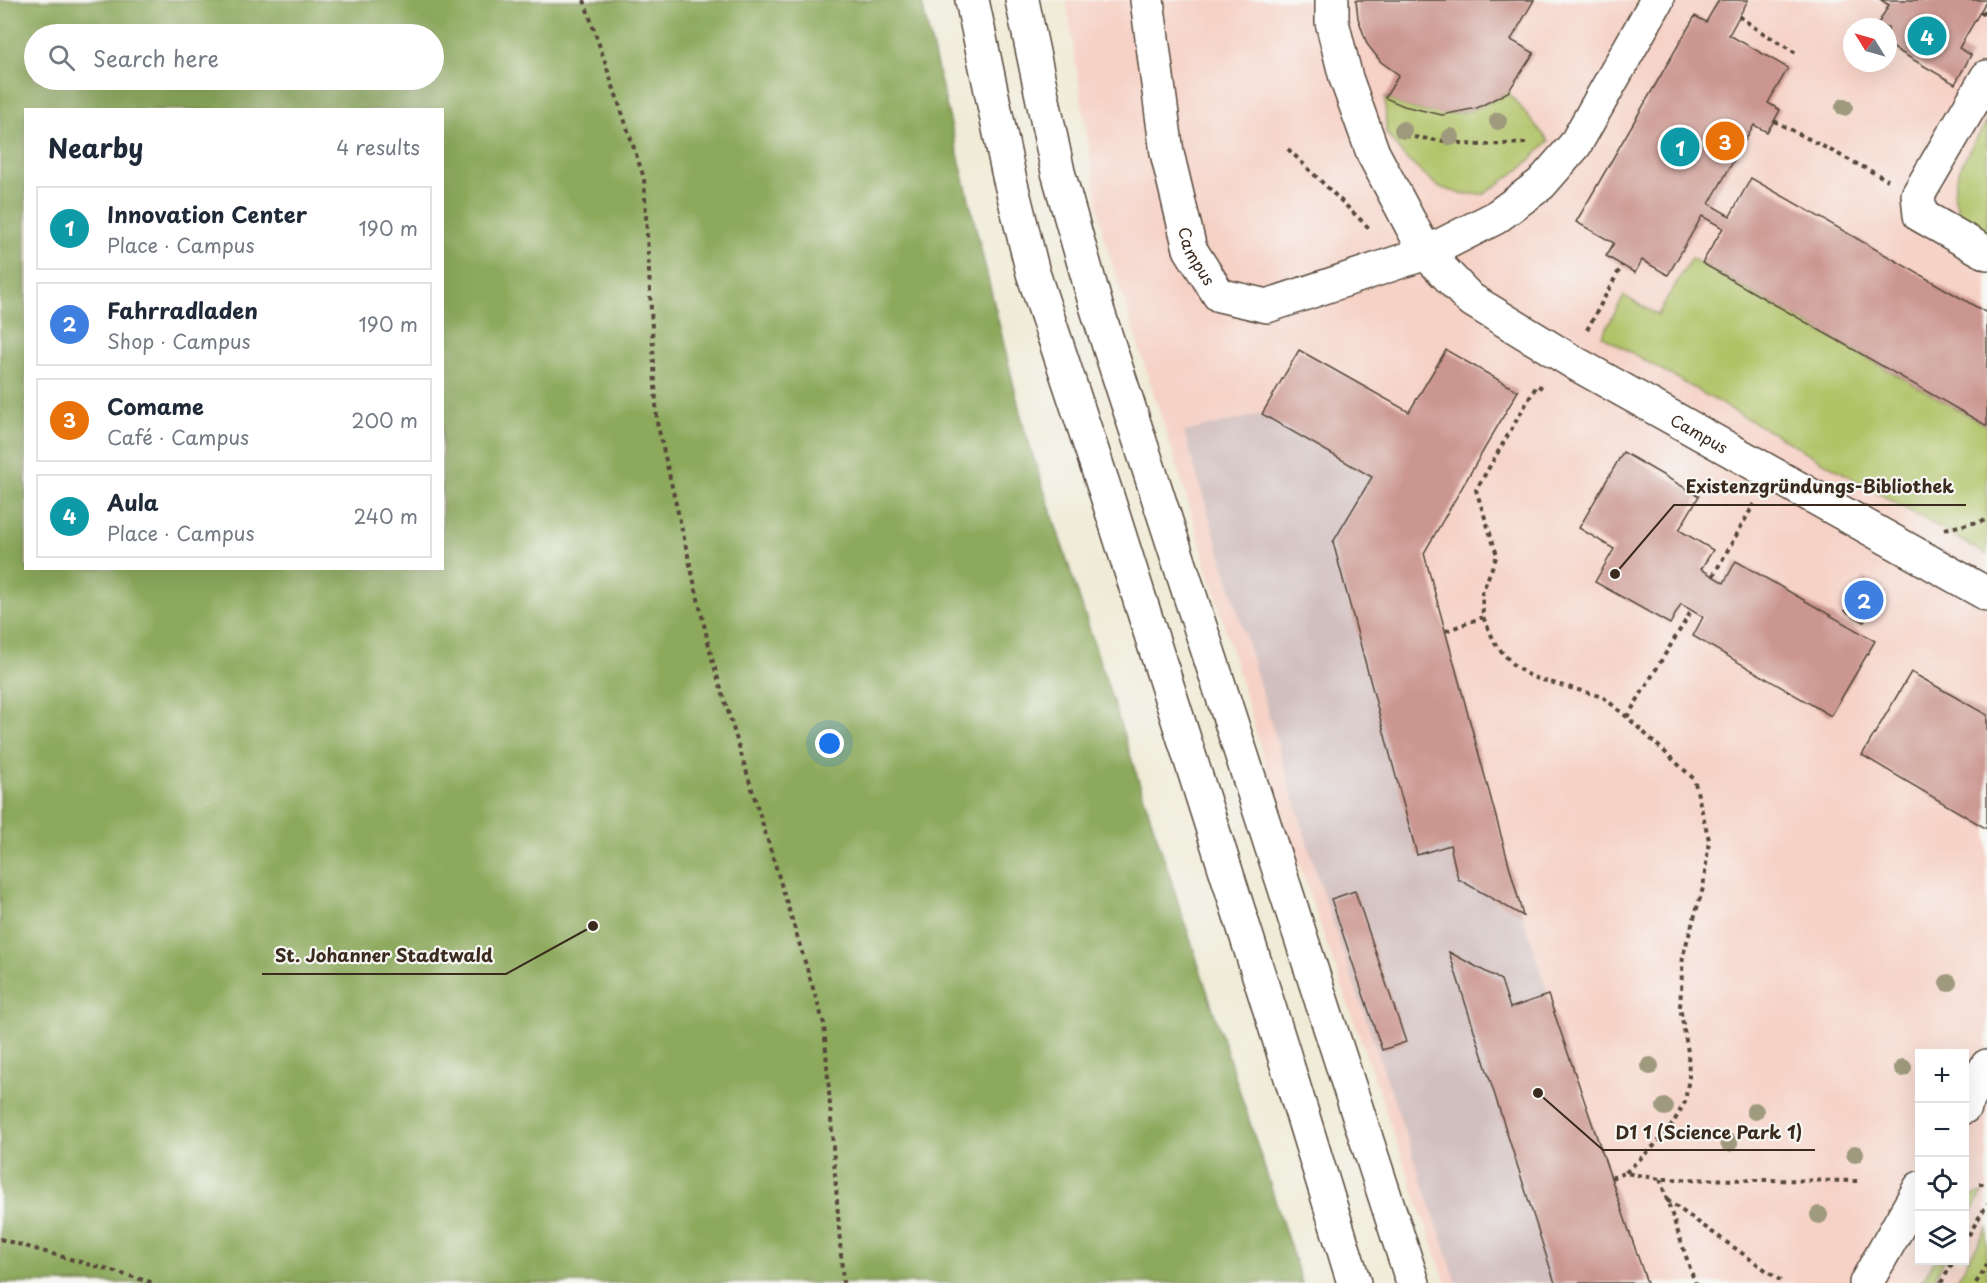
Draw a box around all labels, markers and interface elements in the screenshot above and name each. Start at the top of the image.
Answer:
pin: 4 [1908,14,1946,58]
north arrow [1843,18,1897,72]
search box [24,24,444,90]
icon: search [45,41,78,74]
text: Search here [93,41,219,74]
pin: 3 [1706,118,1744,164]
pin: 1 [1660,124,1700,170]
text: Nearby [48,128,143,167]
text: 4 results [336,132,420,162]
text: Innovation Center [107,197,307,230]
text: 1 [65,213,74,243]
text: 190 m [359,213,418,243]
street label: Campus [1173,224,1222,290]
text: Place · Campus [107,230,255,260]
text: Fahrradladen [107,293,258,326]
text: 2 [62,309,77,339]
text: 190 m [359,309,418,339]
text: Shop · Campus [107,326,251,356]
text: Comame [107,389,204,422]
text: 3 [63,405,76,435]
text: 200 m [351,405,418,435]
street label: Campus [1666,407,1733,459]
text: Café · Campus [107,422,249,452]
callout: Existenzgründungs-Bibliothek [1674,469,1966,505]
text: Existenzgründungs-Bibliothek [1686,472,1954,499]
text: Aula [107,485,159,518]
text: 4 [63,501,76,531]
text: 240 m [353,501,418,531]
text: Place · Campus [107,518,255,548]
pin: 2 [1844,578,1884,622]
your location [815,729,844,758]
callout: St. Johanner Stadtwald [262,938,506,974]
text: St. Johanner Stadtwald [275,941,493,968]
map controls [1915,1049,1969,1265]
button: + [1915,1049,1969,1103]
button: − [1915,1103,1969,1157]
callout: D1 1 (Science Park 1) [1603,1114,1815,1150]
text: D1 1 (Science Park 1) [1616,1118,1802,1145]
button: locate [1915,1157,1969,1211]
button: layers [1915,1211,1969,1265]

